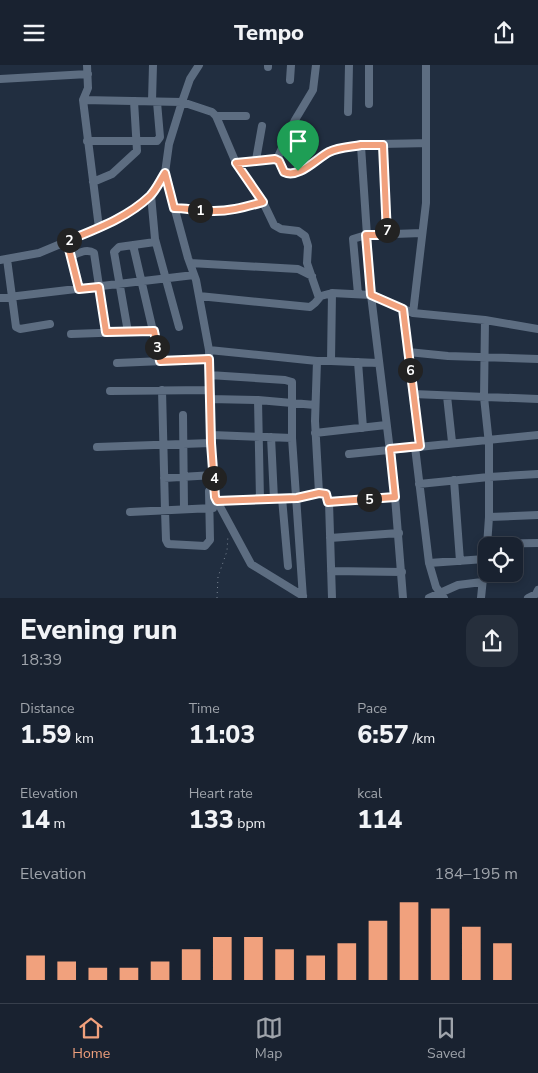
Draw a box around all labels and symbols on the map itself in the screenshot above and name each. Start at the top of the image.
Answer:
pin [277,120,319,171]
pin: 1 [188,197,212,223]
pin: 7 [374,217,400,243]
pin: 2 [56,227,82,253]
pin: 3 [144,335,170,359]
pin: 6 [398,357,422,383]
pin: 4 [202,465,226,491]
pin: 5 [356,487,382,511]

